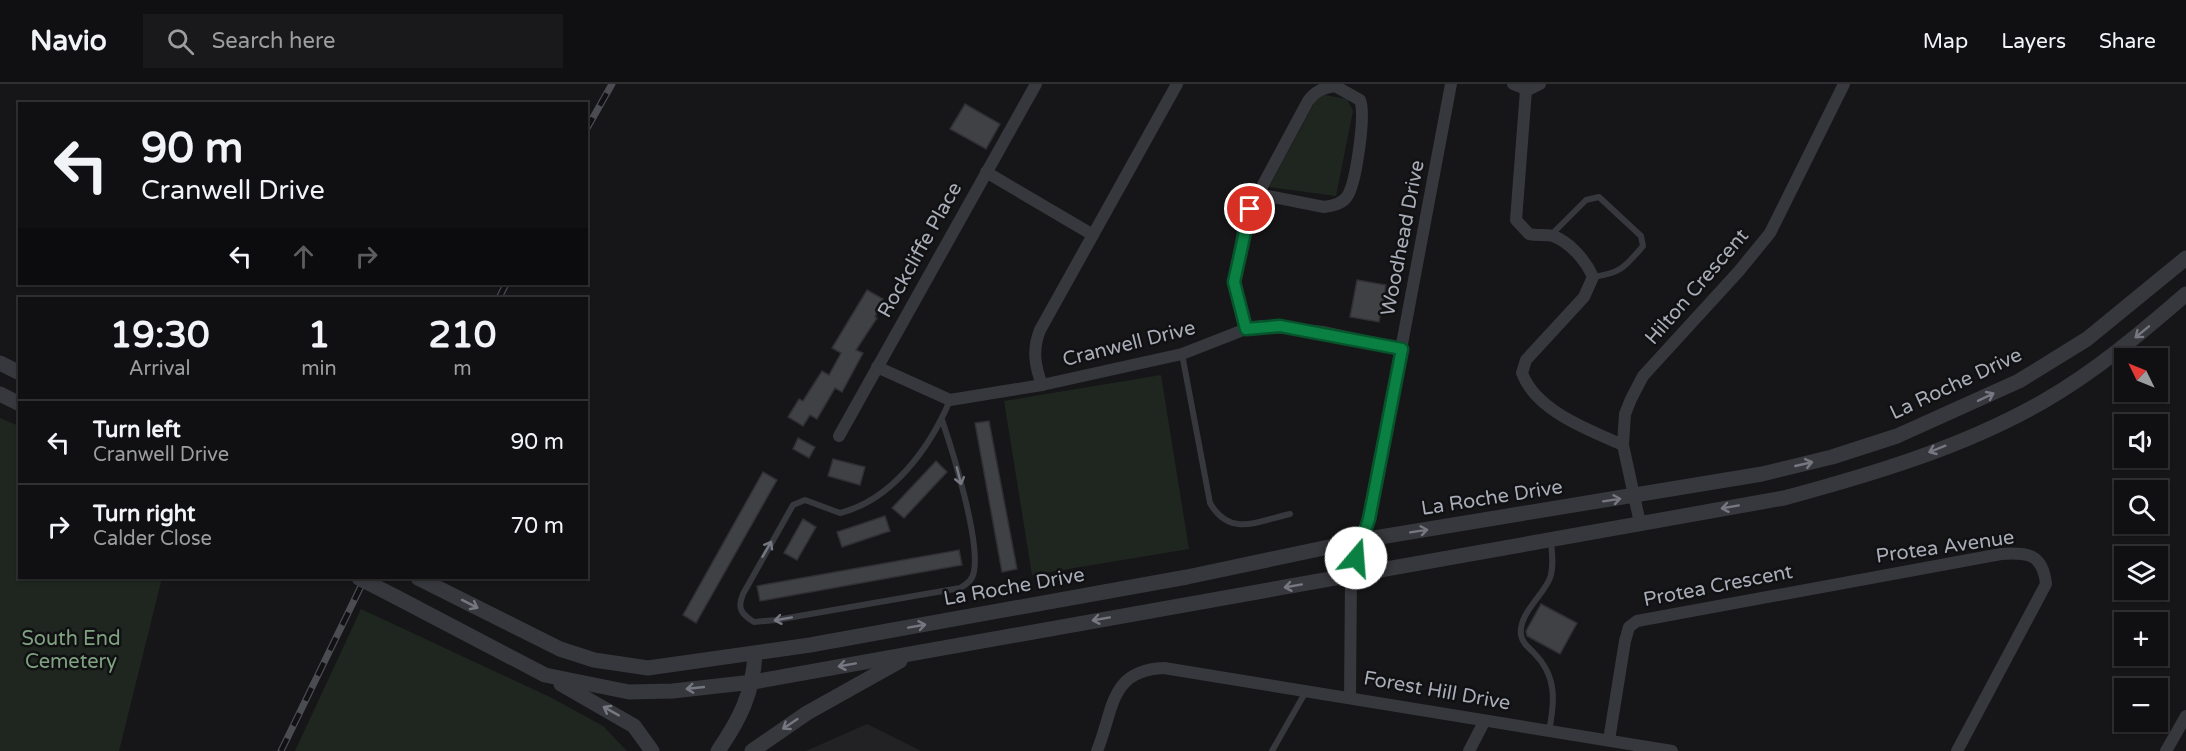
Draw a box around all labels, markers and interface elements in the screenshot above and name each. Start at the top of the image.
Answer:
search box [143,14,563,68]
text: Navio [30,24,107,58]
icon: search [164,25,197,58]
text: Search here [212,28,336,54]
text: Map [1923,29,1968,54]
text: Layers [2001,29,2066,54]
text: Share [2099,29,2156,54]
text: 90 m [141,123,243,174]
icon: left [42,126,120,204]
street label: Woodhead Drive [1376,158,1430,318]
text: Cranwell Drive [141,174,325,207]
street label: Rockcliffe Place [873,178,967,322]
pin [1224,183,1275,234]
icon: arrive [1233,192,1266,225]
street label: Hilton Crescent [1640,224,1754,350]
icon: left [224,240,257,273]
icon: ahead [287,240,320,273]
icon: right [350,240,383,273]
text: 19:30 [110,314,210,357]
text: 1 [308,314,330,357]
text: 210 [428,314,496,357]
street label: Cranwell Drive [1060,316,1198,372]
one-way arrow [2134,326,2150,339]
street label: La Roche Drive [1886,343,2026,425]
north arrow [2114,348,2168,402]
map controls [2114,348,2168,732]
text: Arrival [129,357,191,381]
text: min [301,357,337,381]
text: m [453,357,472,381]
one-way arrow [1977,390,1995,402]
button: sound [2114,414,2168,468]
text: Turn left [93,417,181,443]
icon: left [42,426,75,459]
text: 90 m [510,429,564,455]
text: Cranwell Drive [93,443,229,467]
one-way arrow [1928,444,1947,455]
one-way arrow [1794,458,1813,470]
one-way arrow [953,466,965,485]
street label: La Roche Drive [1420,475,1564,521]
button: search [2114,480,2168,534]
one-way arrow [1602,494,1621,505]
text: Turn right [93,501,195,527]
one-way arrow [1720,502,1740,513]
icon: right [42,510,75,543]
text: 70 m [510,513,564,539]
one-way arrow [1409,525,1429,536]
street label: Protea Avenue [1874,525,2016,569]
position arrow [1324,526,1388,590]
text: Calder Close [93,527,212,551]
one-way arrow [762,541,774,558]
button: layers [2114,546,2168,600]
street label: Protea Crescent [1641,560,1795,612]
street label: La Roche Drive [942,563,1086,611]
one-way arrow [1284,581,1304,592]
one-way arrow [461,599,479,611]
button: + [2114,612,2168,666]
one-way arrow [773,614,793,625]
one-way arrow [1092,614,1111,625]
one-way arrow [906,620,926,631]
park label: South End Cemetery [21,627,121,674]
one-way arrow [838,660,858,671]
street label: Forest Hill Drive [1362,666,1512,716]
button: − [2114,678,2168,732]
one-way arrow [686,683,706,694]
one-way arrow [602,705,620,716]
one-way arrow [782,718,798,730]

